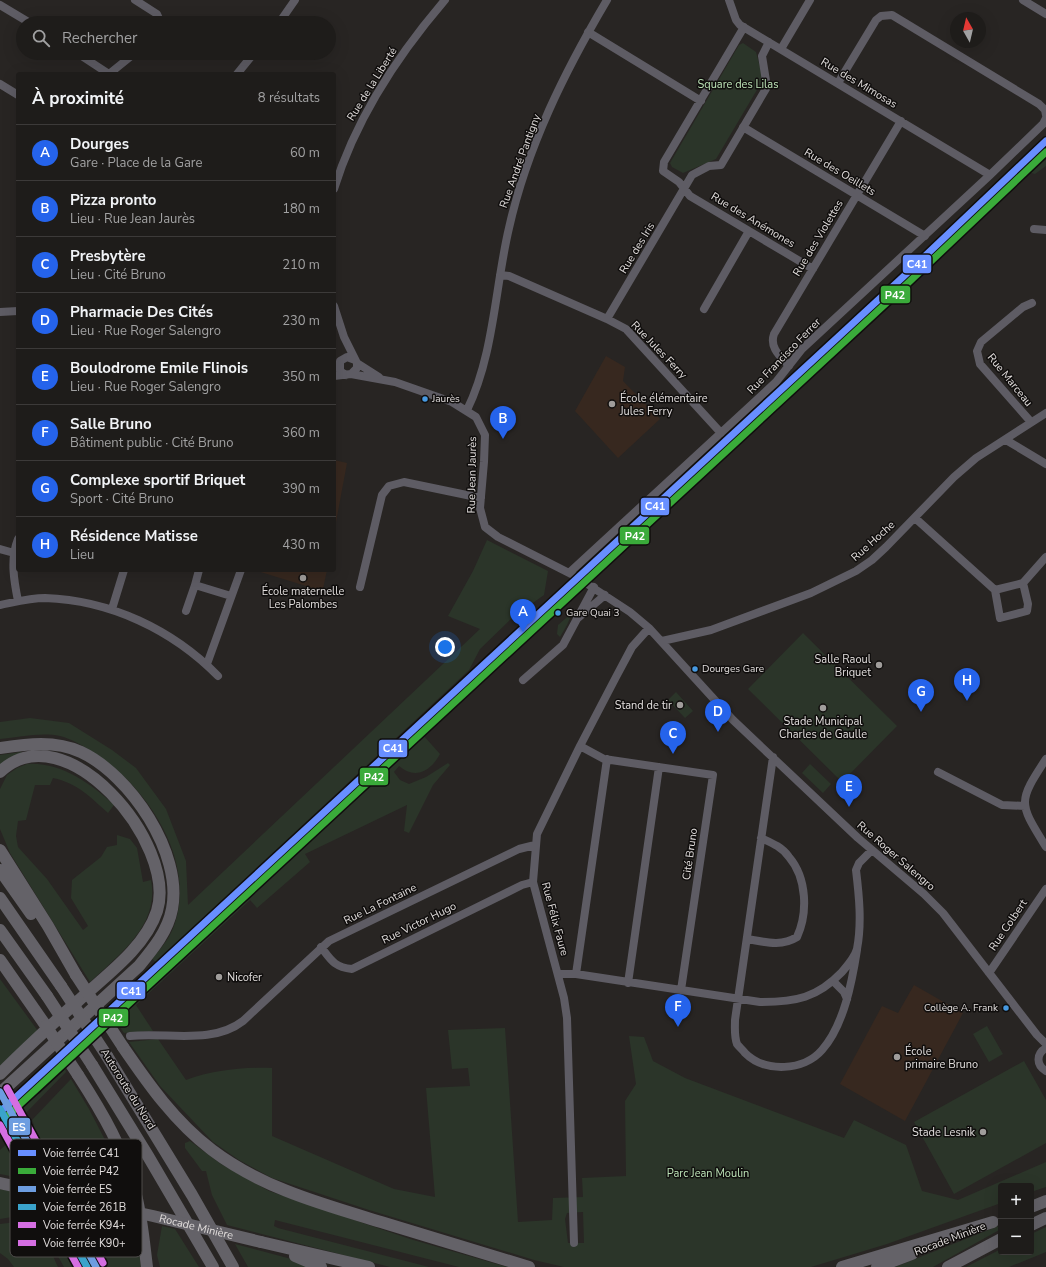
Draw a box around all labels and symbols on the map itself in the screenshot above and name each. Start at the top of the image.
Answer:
north arrow [950,12,986,48]
street label: Rue de la Liberté [343,44,401,124]
street label: Rue des Mimosas [818,54,900,112]
park label: Square des Lilas [697,77,779,92]
street label: Rue André Pantigny [496,112,544,210]
street label: Rue des Oeillets [801,145,879,199]
street label: Rue des Anémones [708,189,798,251]
street label: Rue des Violettes [789,197,847,279]
street label: Rue des Iris [616,220,658,276]
line badge: C41 [902,254,932,274]
text: C41 [907,257,927,272]
line badge: P42 [880,285,911,304]
text: P42 [885,288,906,303]
street label: Rue Francisco Ferrer [744,315,824,397]
street label: Rue Jules Ferry [628,318,691,382]
street label: Rue Marceau [984,350,1036,410]
place label: École élémentaire Jules Ferry [619,390,708,419]
place label: Jaurès [431,392,460,406]
marker: Jaurès [420,394,430,404]
marker: École élémentaire Jules Ferry [607,399,617,409]
pin: B [490,406,516,439]
street label: Rue Jean Jaurès [464,436,480,514]
line badge: C41 [640,497,670,516]
text: C41 [645,499,665,514]
street label: Rue Hoche [848,517,898,565]
line badge: P42 [619,526,650,545]
text: P42 [625,529,646,544]
marker: École maternelle Les Palombes [298,573,308,583]
place label: École maternelle Les Palombes [262,583,344,612]
pin: A [510,599,536,632]
place label: Gare Quai 3 [566,606,619,620]
marker: Gare Quai 3 [553,608,563,618]
your location [435,637,455,657]
place label: Salle Raoul Briquet [815,652,872,680]
marker: Salle Raoul Briquet [874,660,884,670]
place label: Dourges Gare [702,662,764,676]
marker: Dourges Gare [690,664,700,674]
pin: H [954,668,980,701]
pin: G [908,679,934,712]
place label: Stand de tir [615,698,672,713]
pin: D [705,699,731,732]
marker: Stand de tir [675,700,685,710]
marker: Stade Municipal Charles de Gaulle [818,703,828,713]
place label: Stade Municipal Charles de Gaulle [779,714,867,742]
pin: C [660,721,686,754]
line badge: C41 [378,739,408,758]
text: C41 [383,741,403,756]
line badge: P42 [359,767,389,786]
text: P42 [364,770,385,785]
pin: E [836,774,862,807]
street label: Rue Roger Salengro [854,818,938,894]
street label: Cité Bruno [679,827,701,881]
street label: Rue La Fontaine [341,880,419,928]
street label: Rue Félix Faure [538,880,572,958]
street label: Rue Colbert [985,896,1031,954]
street label: Rue Victor Hugo [379,898,459,948]
place label: Nicofer [227,970,262,985]
marker: Nicofer [214,972,224,982]
line badge: C41 [116,981,146,1000]
text: C41 [121,984,141,999]
pin: F [665,994,691,1027]
place label: Collège A. Frank [924,1001,999,1015]
marker: Collège A. Frank [1001,1003,1011,1013]
line badge: P42 [98,1008,129,1027]
text: P42 [103,1011,124,1026]
place label: École primaire Bruno [905,1043,978,1072]
street label: Autoroute du Nord [97,1046,159,1132]
marker: École primaire Bruno [892,1052,902,1062]
line badge: ES [8,1117,31,1136]
text: ES [12,1120,26,1135]
place label: Stade Lesnik [912,1125,975,1140]
marker: Stade Lesnik [978,1127,988,1137]
legend [10,1139,142,1257]
text: Voie ferrée C41 [42,1146,120,1161]
text: Voie ferrée P42 [42,1164,119,1179]
park label: Parc Jean Moulin [667,1166,749,1181]
text: Voie ferrée ES [42,1182,112,1197]
text: Voie ferrée 261B [42,1200,126,1215]
street label: Rocade Minière [158,1210,235,1243]
text: Voie ferrée K94+ [42,1218,126,1233]
street label: Rocade Minière [912,1218,988,1260]
text: Voie ferrée K90+ [42,1236,126,1251]

